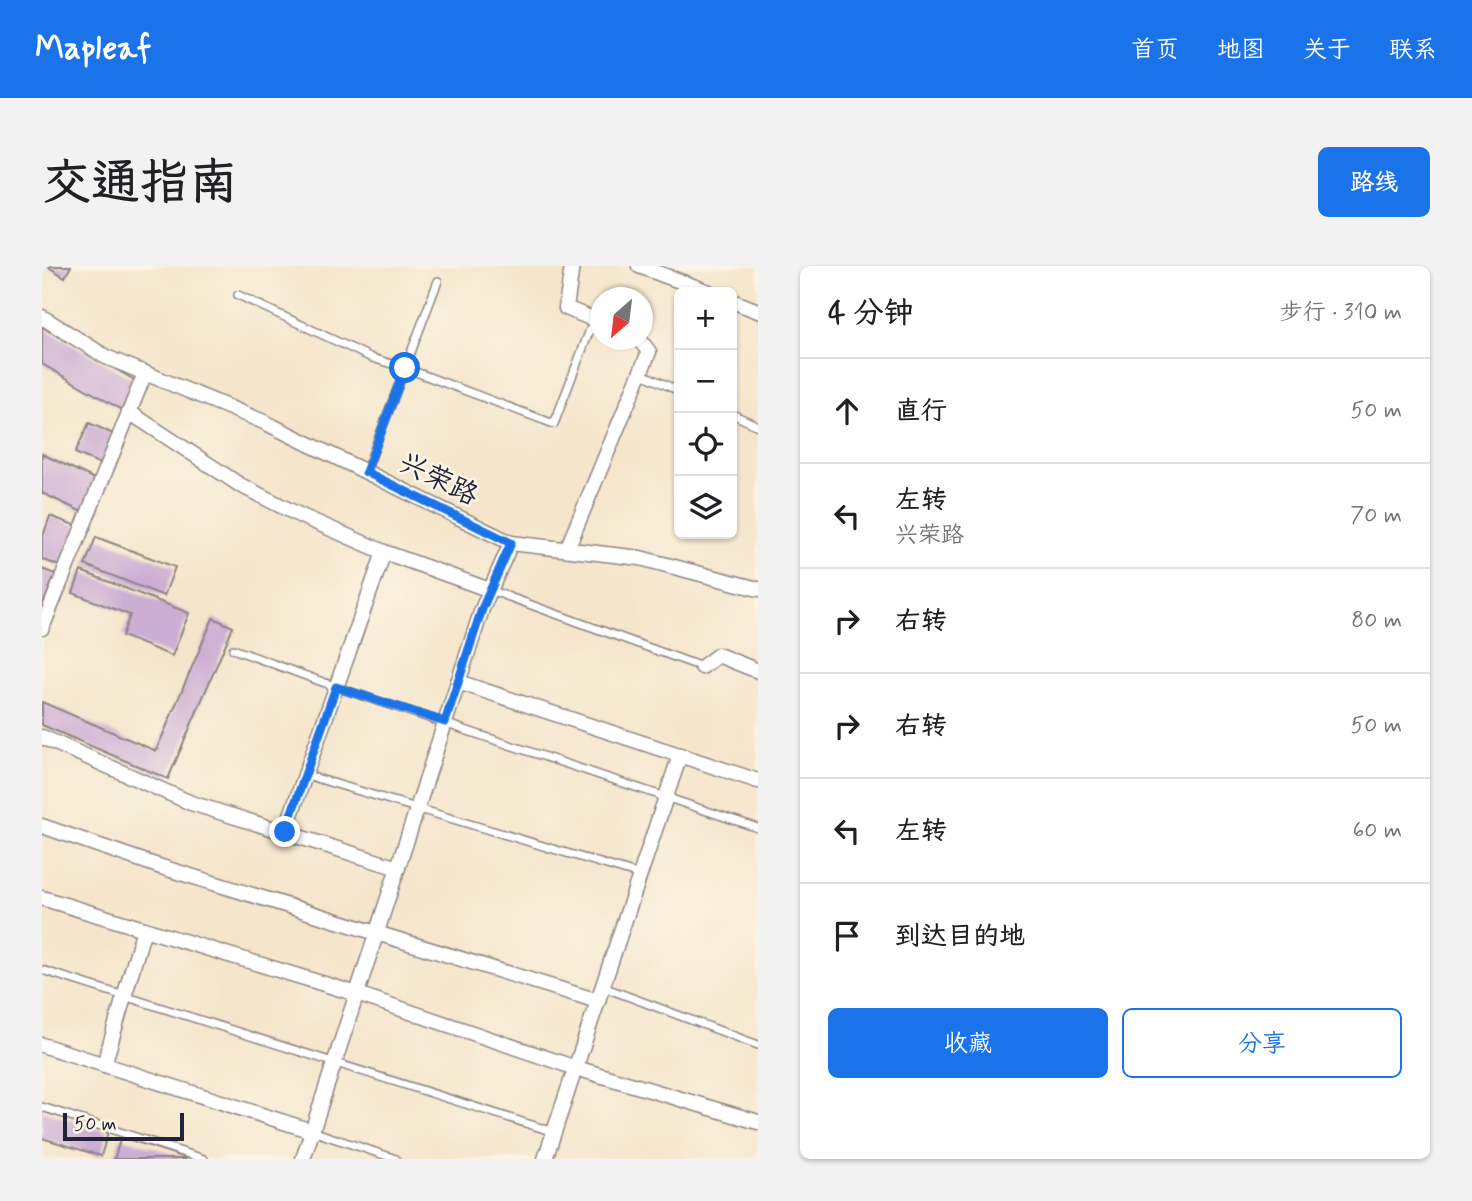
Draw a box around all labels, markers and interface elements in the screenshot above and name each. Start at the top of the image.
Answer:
text: Mapleaf [35,27,151,71]
text: 首页 [1131,35,1179,66]
text: 地图 [1217,35,1265,66]
text: 关于 [1303,35,1351,66]
text: 联系 [1389,35,1437,66]
button: 路线 [1318,147,1430,217]
text: 交通指南 [42,152,238,217]
north arrow [590,287,653,350]
map controls [674,287,737,539]
button: + [674,287,737,350]
text: 4 分钟 [828,294,914,333]
text: 步行 · 310 m [1280,298,1402,328]
button: − [674,350,737,413]
route start [389,352,420,383]
icon: ahead [828,392,866,430]
text: 直行 [895,395,947,429]
text: 50 m [1351,396,1402,426]
button: locate [674,413,737,476]
street label: 兴荣路 [392,445,484,515]
button: layers [674,476,737,539]
text: 左转 [895,484,947,518]
icon: left [828,497,866,535]
text: 70 m [1350,501,1402,531]
text: 兴荣路 [895,521,964,551]
icon: right [828,602,866,640]
text: 右转 [895,605,947,639]
text: 80 m [1351,606,1402,636]
icon: right [828,707,866,745]
text: 右转 [895,710,947,744]
text: 50 m [1351,711,1402,741]
icon: left [828,812,866,850]
text: 左转 [895,815,947,849]
route end [269,816,300,847]
text: 60 m [1353,816,1402,846]
icon: arrive [828,917,866,955]
text: 到达目的地 [895,920,1025,954]
button: 收藏 [828,1008,1108,1078]
button: 分享 [1122,1008,1402,1078]
scale bar [63,1110,184,1142]
text: 50 m [74,1112,117,1137]

